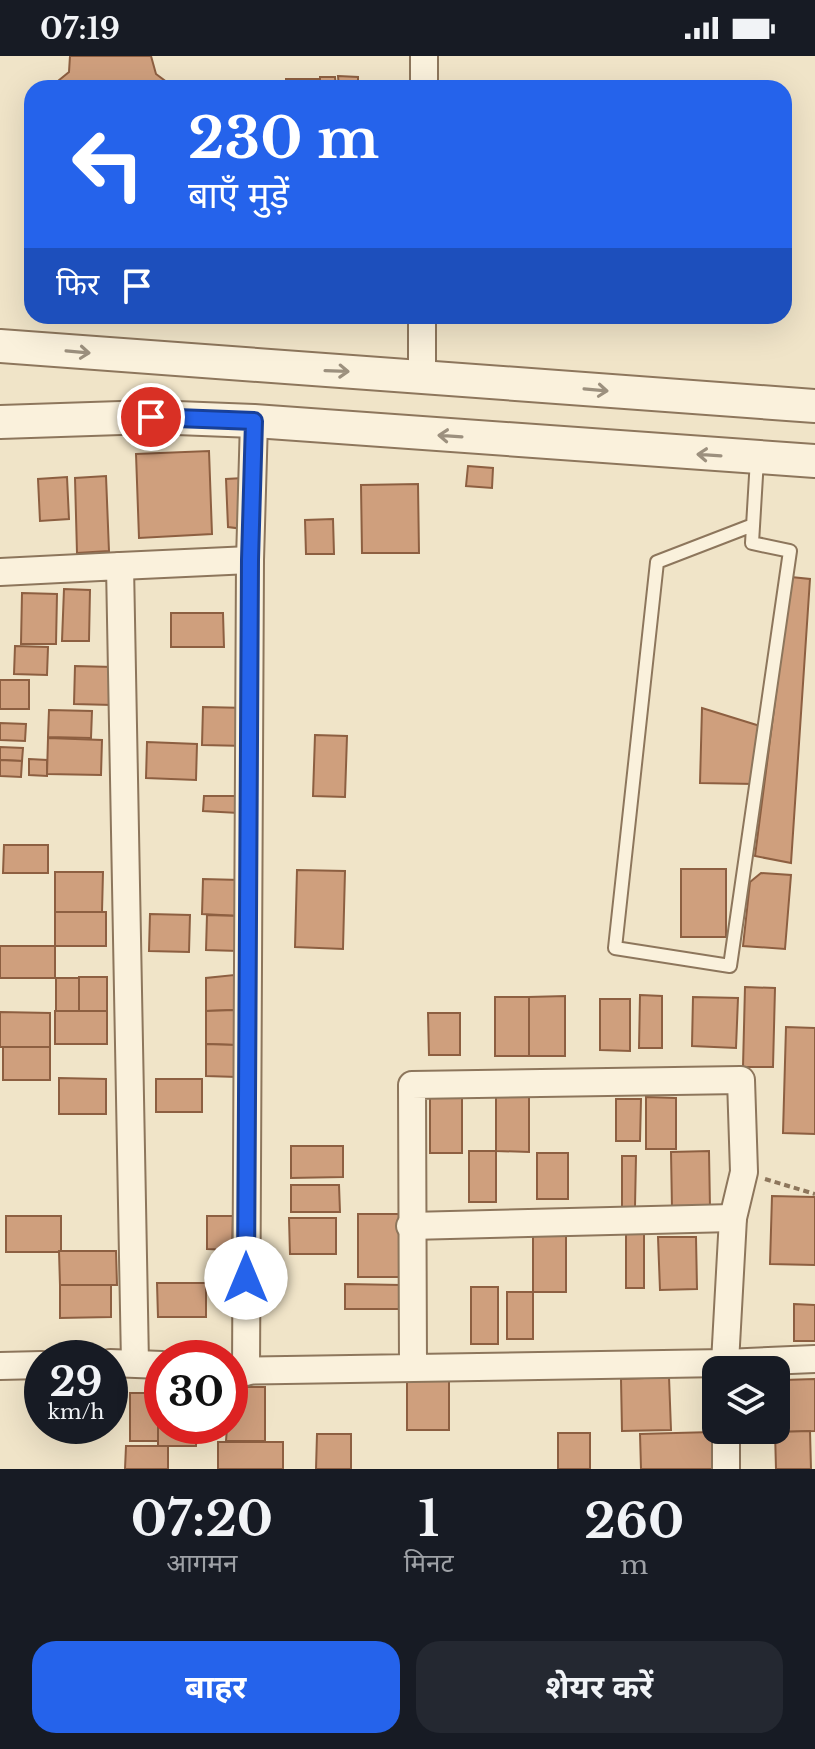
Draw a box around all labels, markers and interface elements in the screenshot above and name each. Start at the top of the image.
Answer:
text: 07:19 [40,10,120,47]
text: 230 m [188,104,379,173]
icon: left [56,112,160,216]
text: बाएँ मुड़ें [188,173,289,218]
icon: arrive [115,264,159,308]
text: फिर [56,266,99,303]
one-way arrow [64,345,91,360]
one-way arrow [323,364,350,379]
pin [117,383,185,451]
one-way arrow [582,383,609,398]
icon: arrive [129,395,173,439]
one-way arrow [437,428,464,443]
one-way arrow [696,447,723,462]
position arrow [204,1236,288,1320]
speed limit sign: 30 [144,1340,248,1444]
map controls [702,1356,790,1444]
button: layers [702,1356,790,1444]
text: 29 [50,1357,103,1407]
text: km/h [48,1400,104,1424]
text: 07:20 [131,1489,273,1549]
text: 1 [418,1489,439,1549]
text: 260 [584,1491,684,1551]
text: आगमन [166,1547,237,1579]
text: मिनट [404,1547,454,1579]
text: m [620,1549,648,1581]
button: बाहर [32,1641,400,1733]
button: शेयर करें [416,1641,783,1733]

